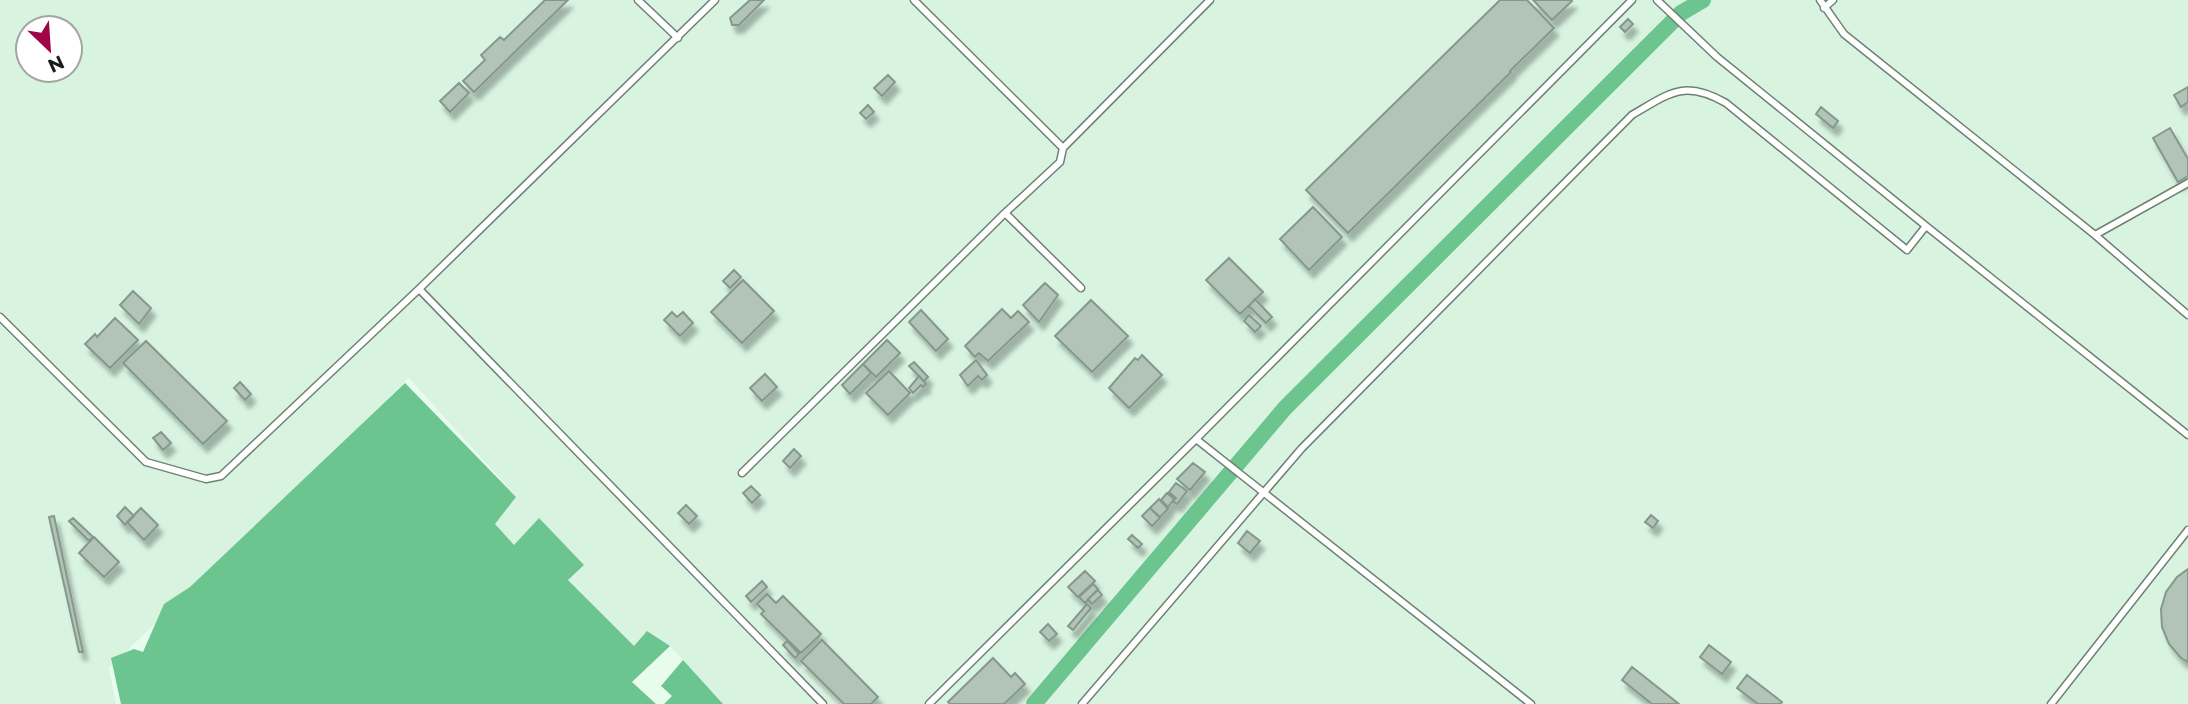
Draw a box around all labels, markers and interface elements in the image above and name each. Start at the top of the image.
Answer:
north arrow [14,14,84,84]
text: N [44,50,68,78]

